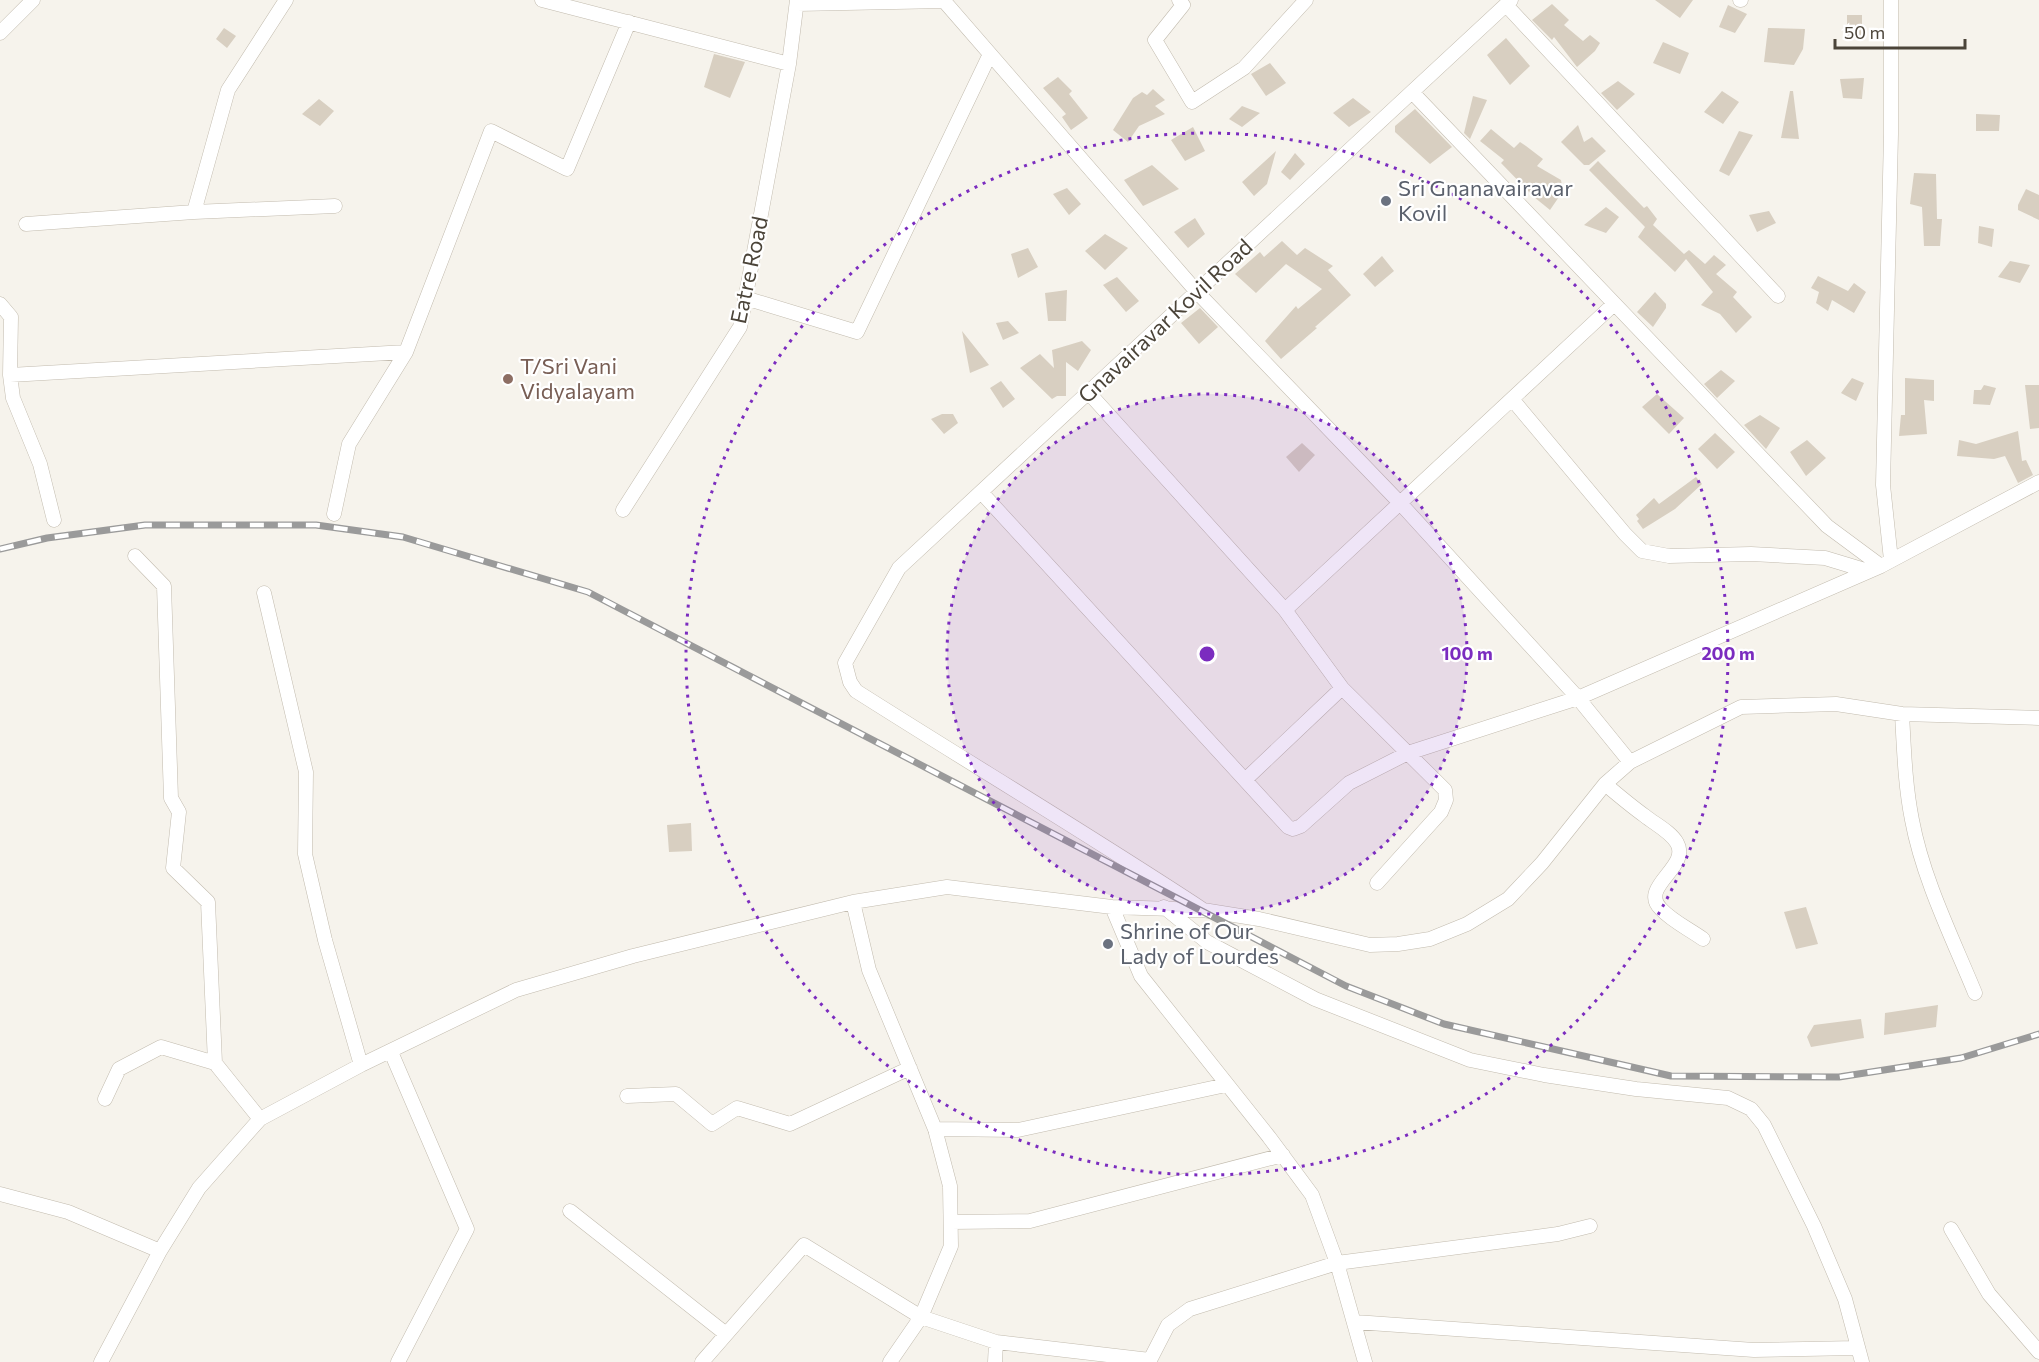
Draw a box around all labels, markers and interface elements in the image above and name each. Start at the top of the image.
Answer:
scale bar [1835,12,1966,50]
text: 50 m [1844,21,1885,43]
place label: Sri Gnanavairavar Kovil [1398,174,1573,226]
marker: Sri Gnanavairavar Kovil [1379,194,1393,208]
street label: Eatre Road [724,214,773,326]
street label: Gnavairavar Kovil Road [1072,233,1257,408]
place label: T/Sri Vani Vidyalayam [520,352,635,404]
marker: T/Sri Vani Vidyalayam [501,372,515,386]
text: 100 m [1441,642,1493,664]
text: 200 m [1701,642,1755,664]
centre of rings [1197,644,1217,664]
place label: Shrine of Our Lady of Lourdes [1120,917,1279,969]
marker: Shrine of Our Lady of Lourdes [1101,937,1115,951]

